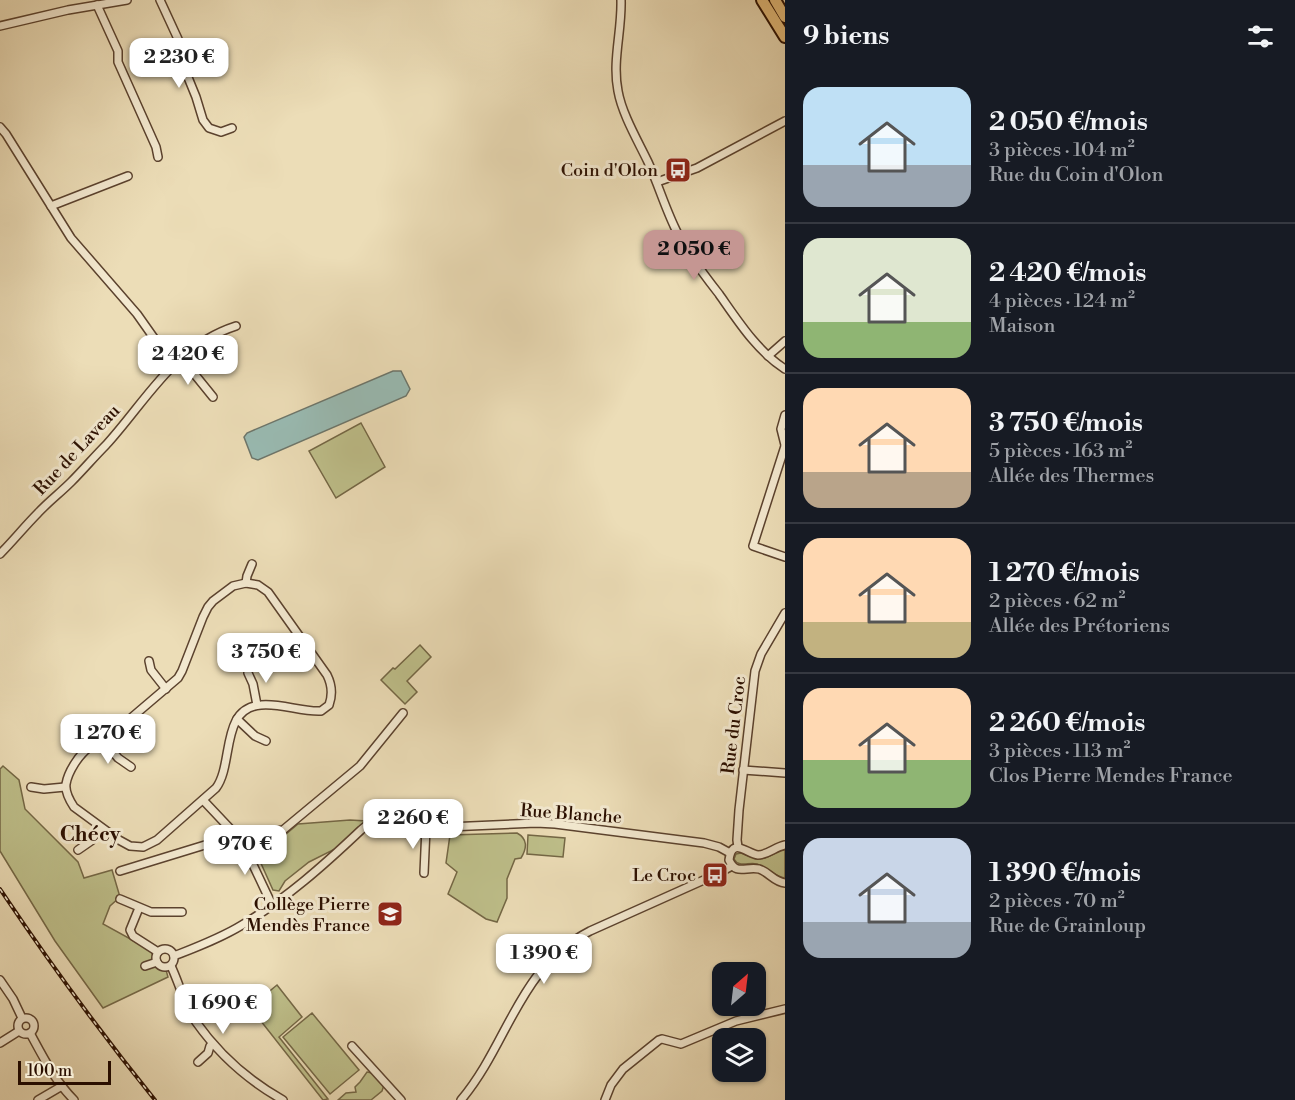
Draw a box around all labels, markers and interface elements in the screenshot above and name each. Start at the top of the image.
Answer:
text: 9 biens [803,20,889,52]
icon: filters [1244,20,1277,53]
pin: 2 230 € [124,38,234,89]
text: 2 230 € [144,45,215,70]
text: 2 050 €/mois [989,106,1148,138]
icon: home [851,111,923,183]
text: 3 pièces · 104 m² [989,138,1135,163]
bus stop icon: Coin d'Olon [663,155,693,185]
place label: Coin d'Olon [561,159,658,182]
text: Rue du Coin d'Olon [989,163,1164,188]
pin: 2 050 € [639,230,749,281]
text: 2 050 € [657,237,731,262]
text: 2 420 €/mois [989,257,1146,289]
icon: home [851,262,923,334]
text: 4 pièces · 124 m² [989,289,1135,314]
text: Maison [989,314,1055,339]
pin: 2 420 € [133,335,243,386]
text: 2 420 € [152,342,224,367]
street label: Rue de Laveau [29,399,126,500]
text: 3 750 €/mois [989,407,1143,439]
icon: home [851,412,923,484]
text: 5 pièces · 163 m² [989,439,1133,464]
text: Allée des Thermes [989,464,1154,489]
text: 1 270 €/mois [989,557,1140,589]
icon: home [851,562,923,634]
text: 2 pièces · 62 m² [989,589,1125,614]
text: Allée des Prétoriens [989,614,1170,639]
pin: 3 750 € [211,633,321,684]
text: 3 750 € [231,640,301,665]
street label: Rue du Croc [717,675,751,775]
text: 2 260 €/mois [989,707,1145,739]
icon: home [851,712,923,784]
pin: 1 270 € [53,714,163,765]
text: 1 270 € [74,721,142,746]
text: 3 pièces · 113 m² [989,739,1131,764]
text: Clos Pierre Mendes France [989,764,1233,789]
pin: 2 260 € [358,799,468,850]
street label: Rue Blanche [519,799,623,829]
text: 2 260 € [377,806,449,831]
district label: Chécy [60,822,121,848]
pin: 970 € [203,825,287,876]
text: 970 € [218,832,272,857]
text: 1 390 €/mois [989,857,1141,889]
bus stop icon: Le Croc [700,860,730,890]
icon: home [851,862,923,934]
place label: Le Croc [632,864,696,887]
text: 2 pièces · 70 m² [989,889,1125,914]
place label: Collège Pierre Mendès France [246,893,370,937]
school or university icon: Collège Pierre Mendès France [375,899,405,929]
text: Rue de Grainloup [989,914,1146,939]
pin: 1 390 € [489,934,599,985]
text: 1 390 € [510,941,578,966]
north arrow [712,962,766,1016]
map controls [712,962,766,1082]
pin: 1 690 € [168,984,278,1035]
text: 1 690 € [189,991,257,1016]
button: layers [712,1028,766,1082]
scale bar [18,1058,111,1086]
text: 100 m [27,1061,72,1081]

